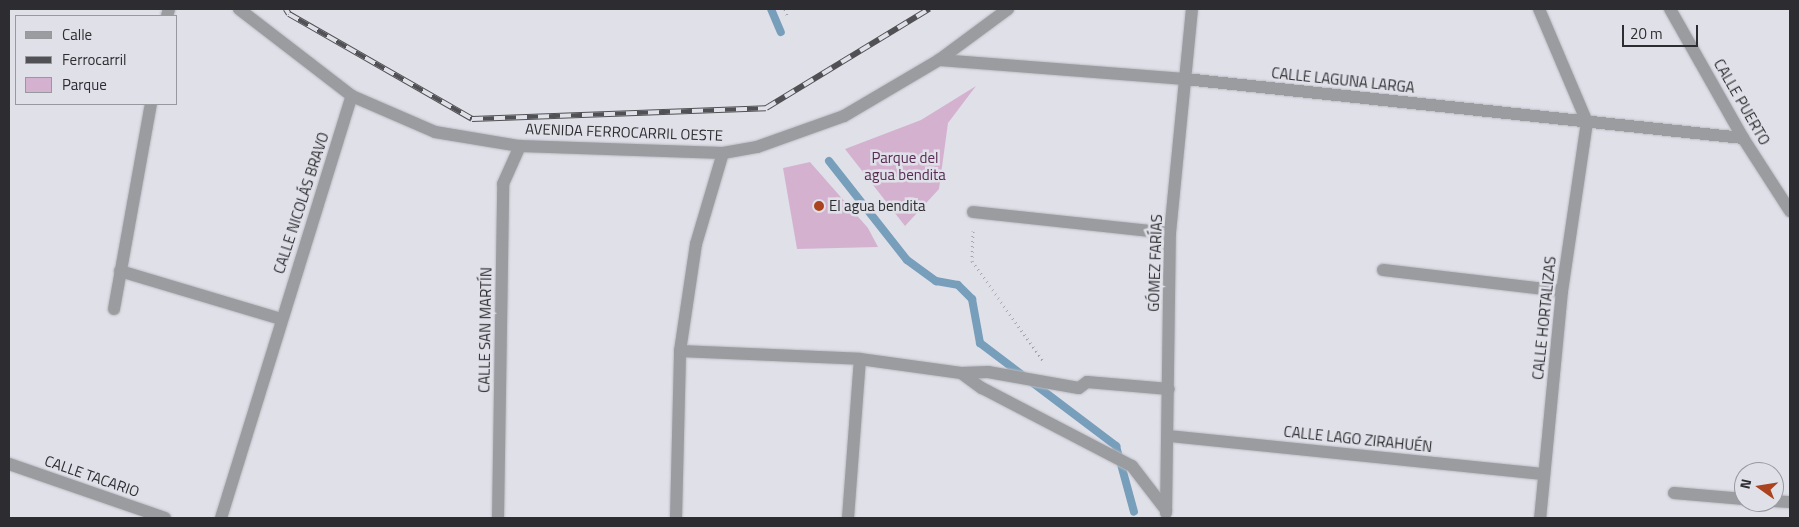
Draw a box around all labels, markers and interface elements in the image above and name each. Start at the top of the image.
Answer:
legend [15,15,178,105]
scale bar [1624,15,1700,47]
text: 20 m [1630,22,1663,45]
text: Calle [62,23,92,46]
text: Ferrocarril [62,48,127,71]
street label: CALLE PUERTO [1710,56,1774,148]
street label: CALLE LAGUNA LARGA [1271,64,1415,96]
text: Parque [62,73,107,96]
street label: AVENIDA FERROCARRIL OESTE [525,120,723,144]
street label: CALLE NICOLÁS BRAVO [270,130,332,276]
park label: Parque del agua bendita [864,148,946,183]
place label: El agua bendita [829,197,926,215]
marker: El agua bendita [813,200,825,212]
street label: GÓMEZ FARÍAS [1144,214,1166,312]
street label: CALLE HORTALIZAS [1529,255,1559,381]
street label: CALLE SAN MARTÍN [475,267,495,393]
street label: CALLE LAGO ZIRAHUÉN [1283,422,1433,456]
street label: CALLE TACARIO [42,451,142,501]
north arrow [1734,462,1784,512]
text: N [1734,477,1756,491]

